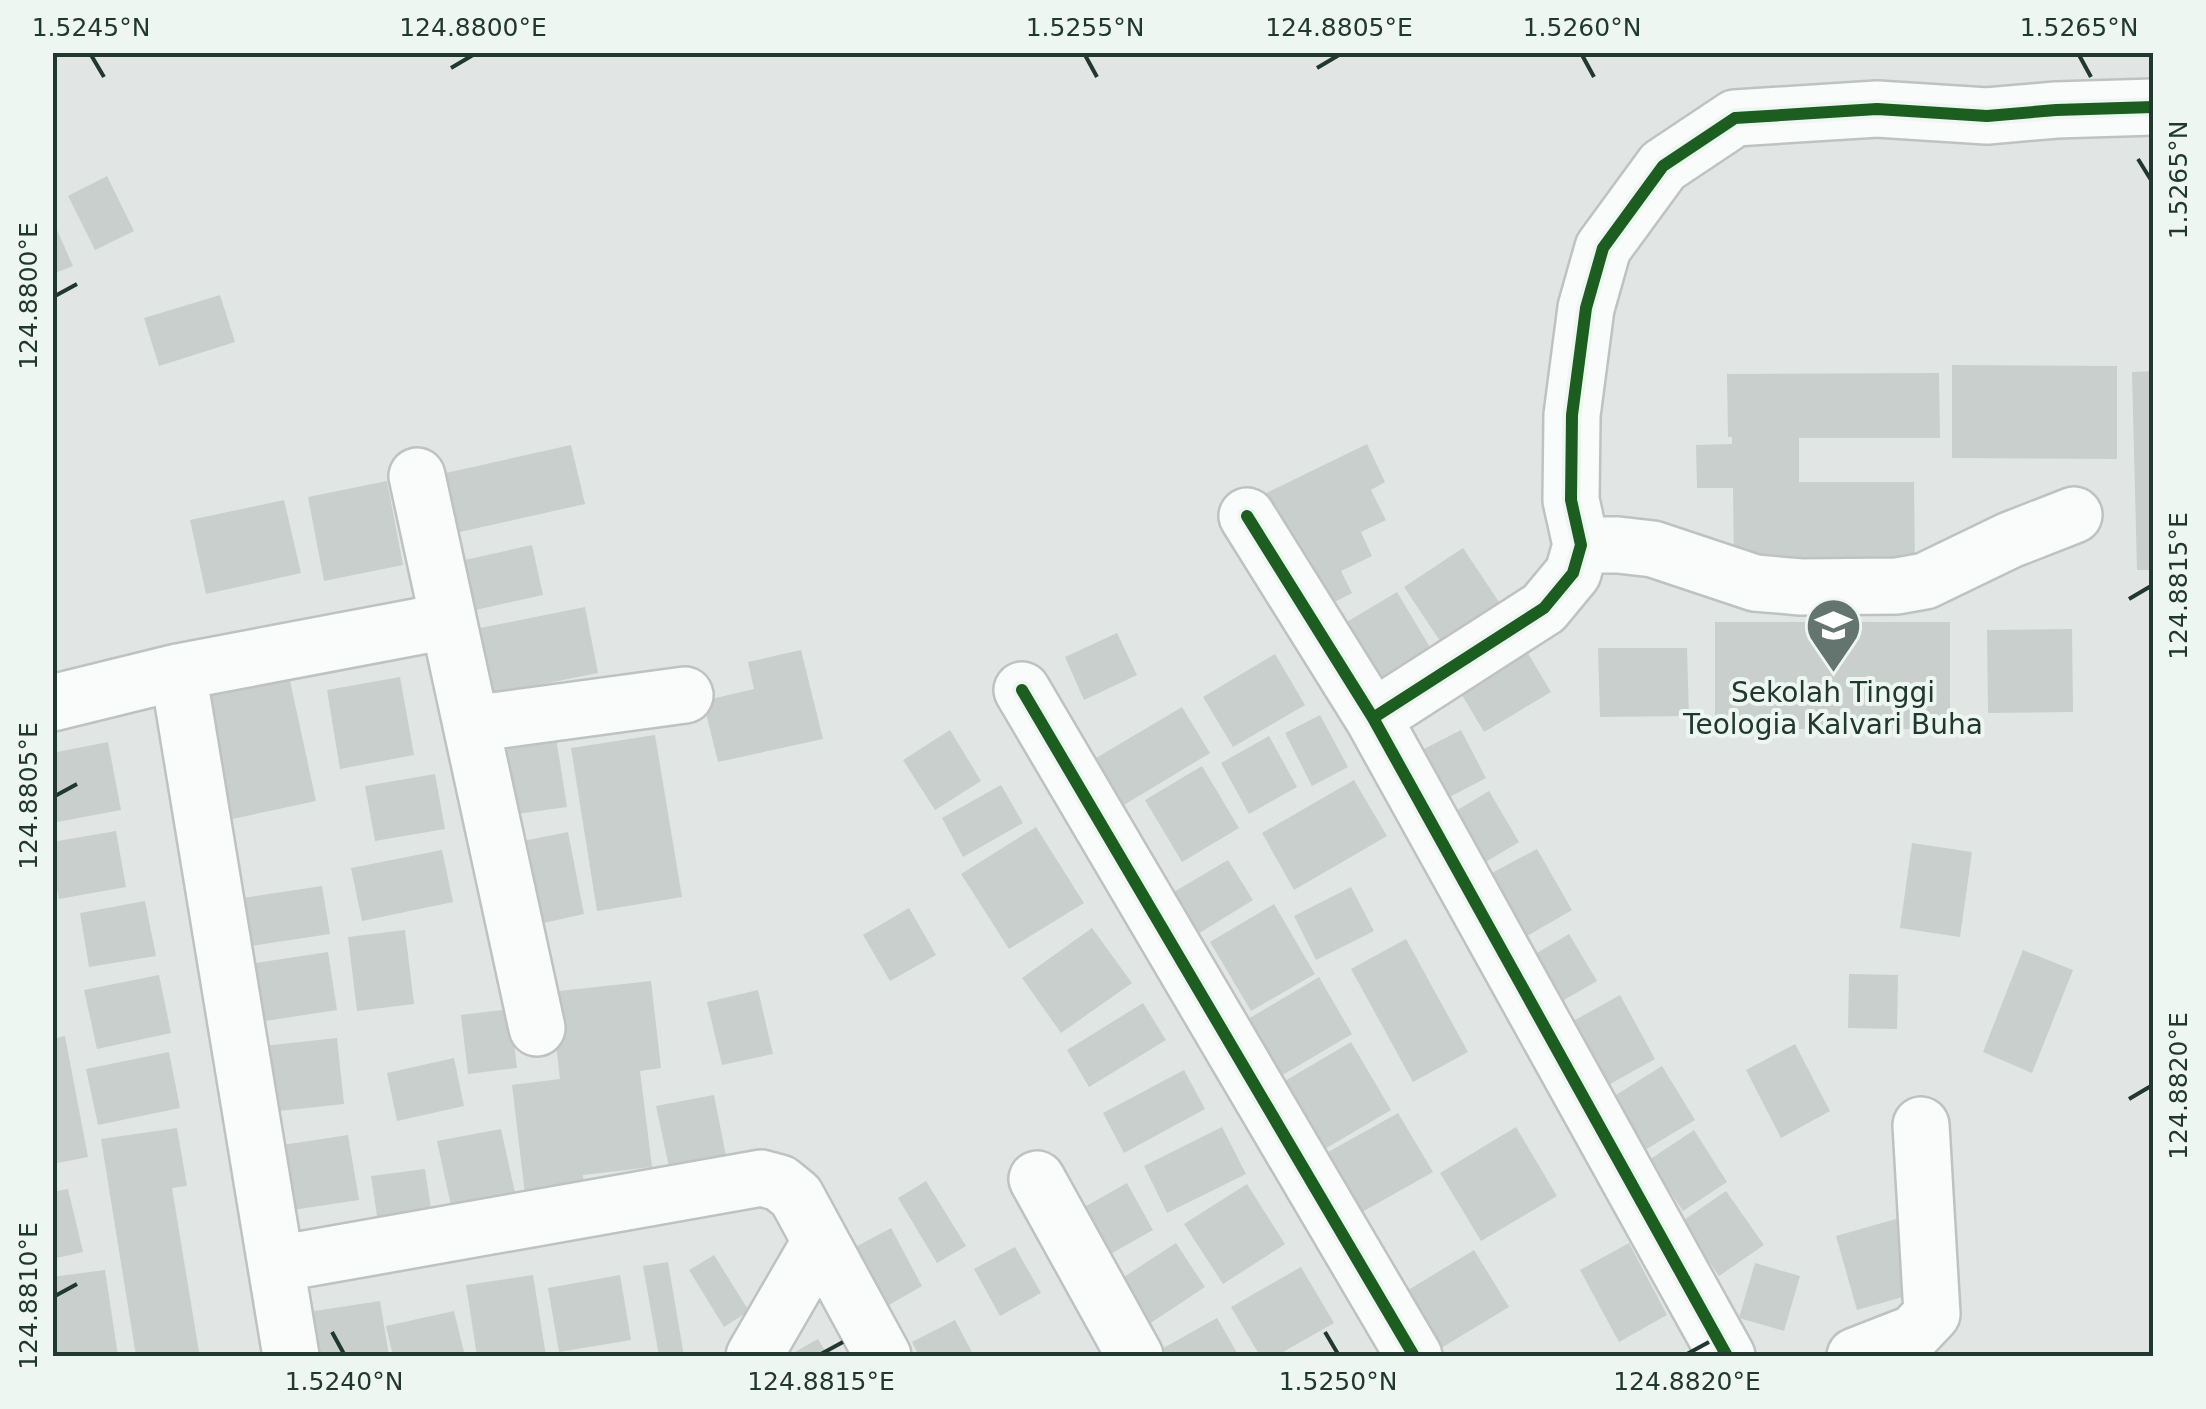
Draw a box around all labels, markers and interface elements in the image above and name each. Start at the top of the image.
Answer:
text: 1.5245°N [32,13,150,42]
text: 124.8800°E [399,13,547,42]
text: 1.5255°N [1026,13,1144,42]
text: 124.8805°E [1265,13,1413,42]
text: 1.5260°N [1523,13,1641,42]
text: 1.5265°N [2020,13,2138,42]
text: 1.5265°N [2164,121,2193,239]
text: 124.8800°E [14,222,43,370]
text: 124.8815°E [2164,512,2193,660]
school or university icon: Sekolah Tinggi Teologia Kalvari Buha [1803,596,1863,675]
place label: Sekolah Tinggi Teologia Kalvari Buha [1682,676,1983,741]
text: 124.8805°E [14,722,43,870]
text: 124.8820°E [2164,1012,2193,1160]
text: 124.8810°E [14,1222,43,1370]
text: 1.5240°N [285,1367,403,1396]
text: 124.8815°E [747,1367,895,1396]
text: 1.5250°N [1279,1367,1397,1396]
text: 124.8820°E [1613,1367,1761,1396]

